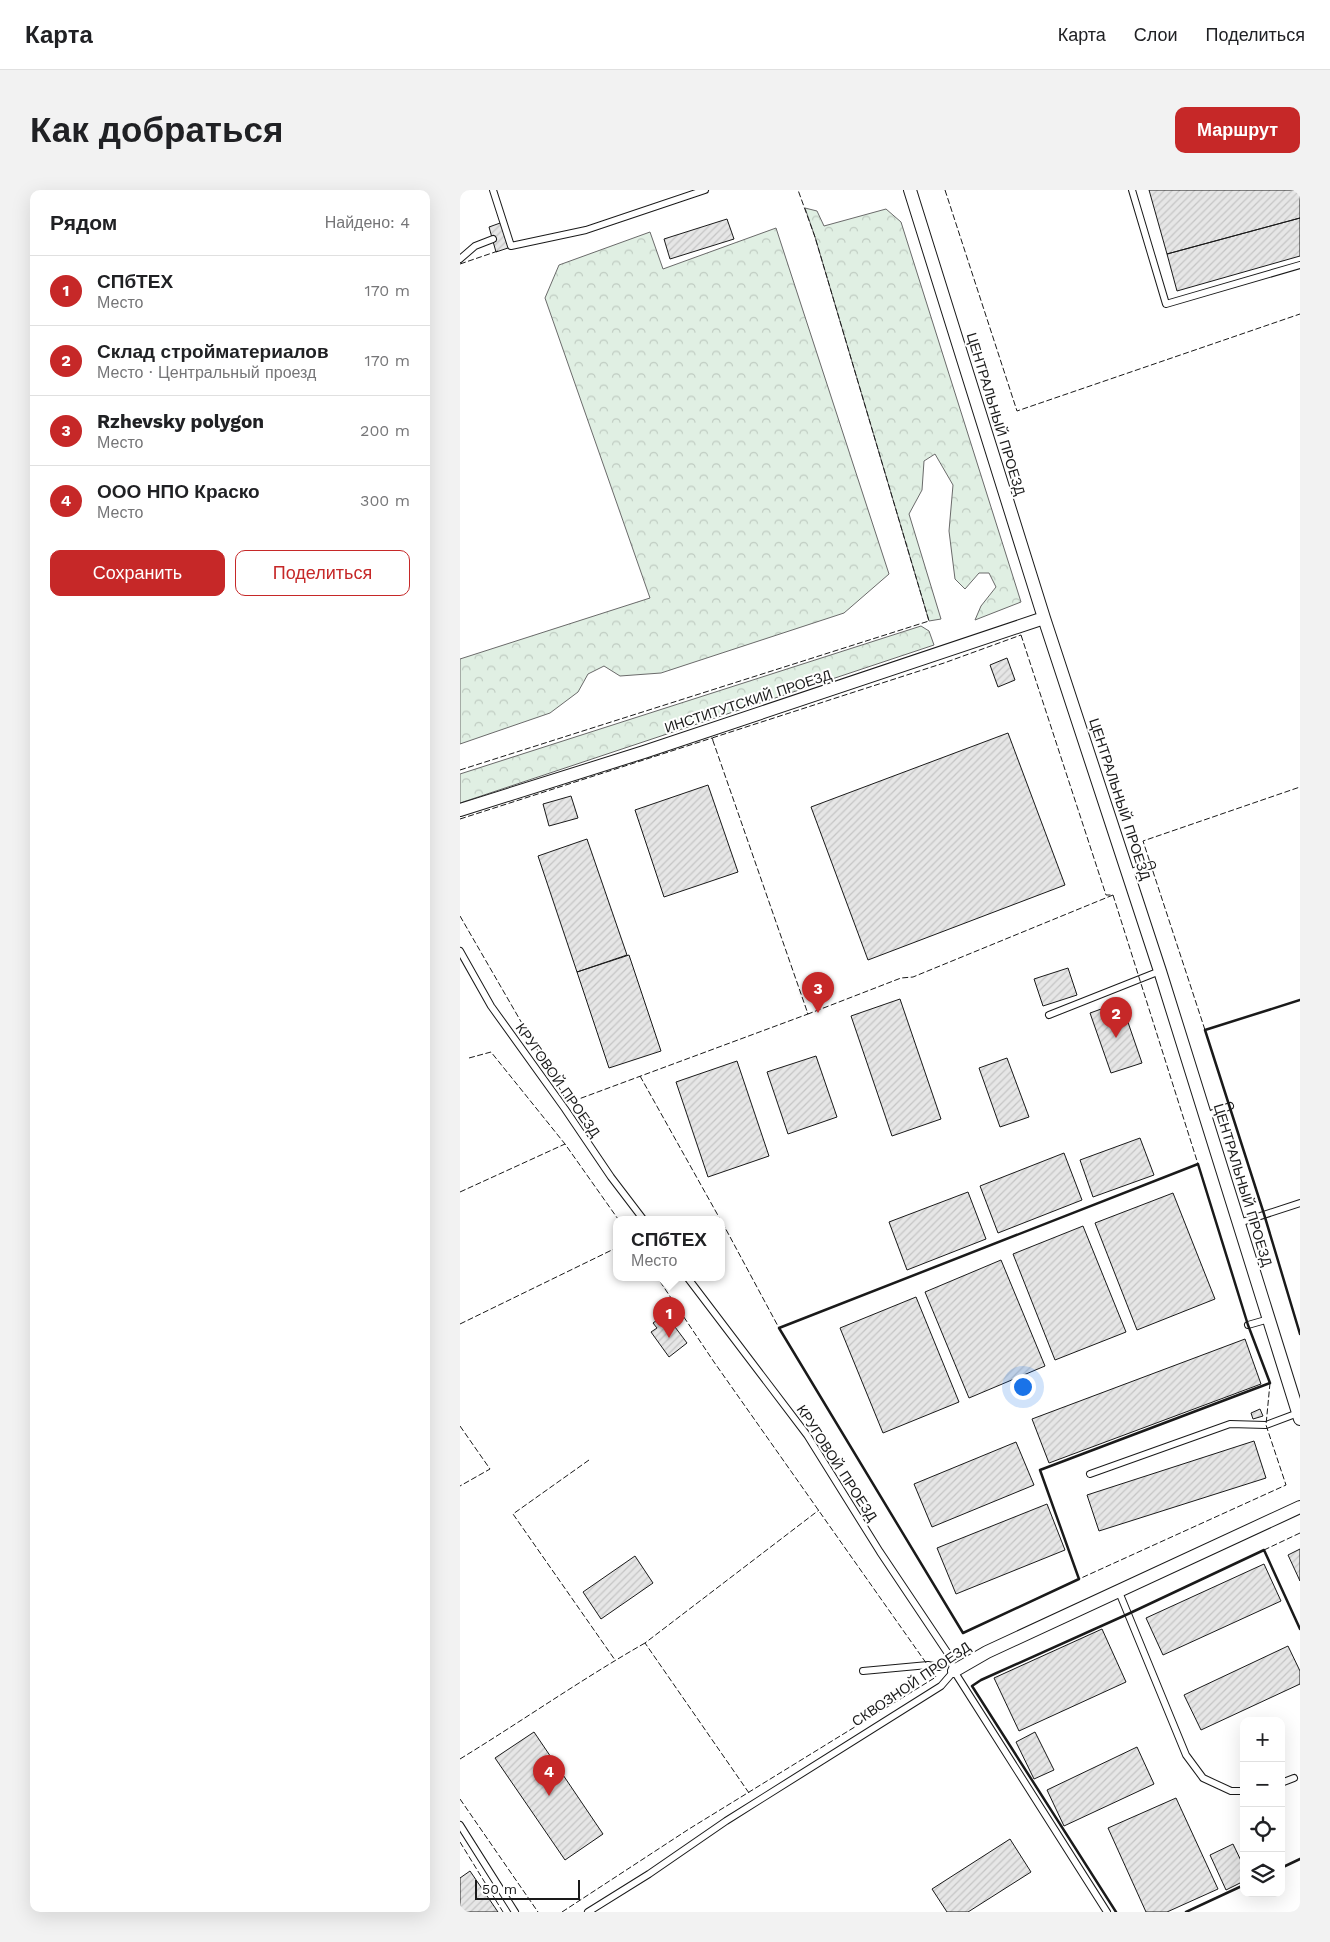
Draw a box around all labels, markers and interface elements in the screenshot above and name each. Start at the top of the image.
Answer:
text: Карта [25,21,93,49]
text: Карта [1058,24,1106,45]
text: Слои [1134,24,1178,45]
text: Поделиться [1206,24,1305,45]
button: Маршрут [1175,107,1300,153]
text: Как добраться [30,109,283,151]
text: Рядом [50,210,117,235]
text: Найдено: 4 [325,213,410,232]
text: СПбТЕХ [97,270,173,293]
text: 1 [63,281,69,300]
text: 170 m [364,281,410,300]
text: Место [97,293,143,312]
street label: ЦЕНТРАЛЬНЫЙ ПРОЕЗД [964,331,1029,498]
text: Склад стройматериалов [97,340,329,363]
text: 2 [61,351,71,370]
text: 170 m [364,351,410,370]
text: Место · Центральный проезд [97,363,316,382]
text: Rzhevsky polygon [97,410,264,433]
text: 3 [61,421,71,440]
text: 200 m [360,421,410,440]
text: Место [97,433,143,452]
text: ООО НПО Краско [97,480,260,503]
text: 4 [61,491,71,510]
text: 300 m [360,491,410,510]
text: Место [97,503,143,522]
button: Сохранить [50,550,225,596]
button: Поделиться [235,550,410,596]
street label: ИНСТИТУТСКИЙ ПРОЕЗД [662,665,834,736]
street label: ЦЕНТРАЛЬНЫЙ ПРОЕЗД [1086,716,1155,882]
pin: 3 [802,972,834,1013]
pin: 2 [1100,997,1132,1038]
street label: КРУГОВОЙ ПРОЕЗД [513,1019,604,1140]
street label: ЦЕНТРАЛЬНЫЙ ПРОЕЗД [1211,1102,1276,1269]
popup [613,1216,725,1281]
text: СПбТЕХ [631,1228,707,1251]
text: Место [631,1251,677,1270]
pin: 1 [653,1297,685,1338]
your location [1010,1374,1036,1400]
street label: КРУГОВОЙ ПРОЕЗД [793,1401,882,1525]
street label: СКВОЗНОЙ ПРОЕЗД [848,1637,974,1730]
map controls [1240,1717,1285,1897]
button: + [1240,1717,1285,1762]
pin: 4 [533,1755,565,1796]
button: − [1240,1762,1285,1807]
button: locate [1240,1807,1285,1852]
button: layers [1240,1852,1285,1897]
scale bar [475,1877,580,1900]
text: 50 m [482,1881,517,1897]

